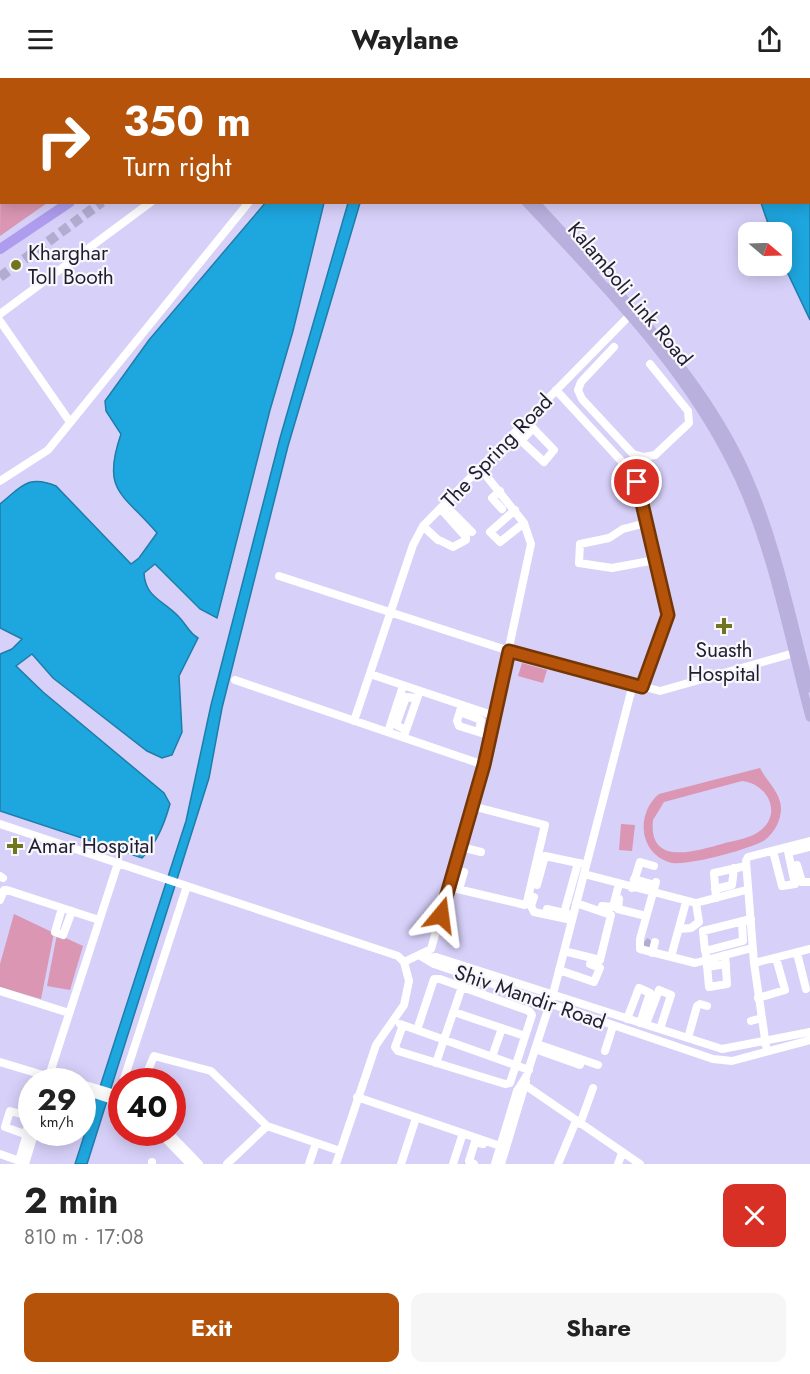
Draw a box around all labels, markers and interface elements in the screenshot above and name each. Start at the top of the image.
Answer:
text: Waylane [351,20,459,59]
icon: menu [24,23,57,56]
icon: share [753,23,786,56]
text: 350 m [123,91,251,152]
icon: right [24,102,102,180]
text: Turn right [123,147,231,186]
street label: Kalamboli Link Road [561,215,699,373]
north arrow [738,222,792,276]
map controls [738,222,792,276]
place label: Kharghar Toll Booth [28,238,114,292]
marker: Kharghar Toll Booth [9,258,23,272]
street label: The Spring Road [435,387,559,515]
pin [611,456,662,507]
icon: arrive [620,465,653,498]
marker: Suasth Hospital [715,617,733,635]
place label: Suasth Hospital [688,635,760,689]
place label: Amar Hospital [28,831,154,861]
marker: Amar Hospital [6,837,24,855]
position arrow [409,883,473,947]
street label: Shiv Mandir Road [450,957,610,1037]
speed limit sign: 40 [108,1068,186,1146]
text: 29 [37,1078,77,1121]
text: km/h [40,1111,74,1133]
text: 2 min [24,1174,119,1226]
button: close [723,1184,786,1247]
text: 810 m · 17:08 [24,1223,144,1252]
button: Exit [24,1293,399,1362]
button: Share [411,1293,786,1362]

